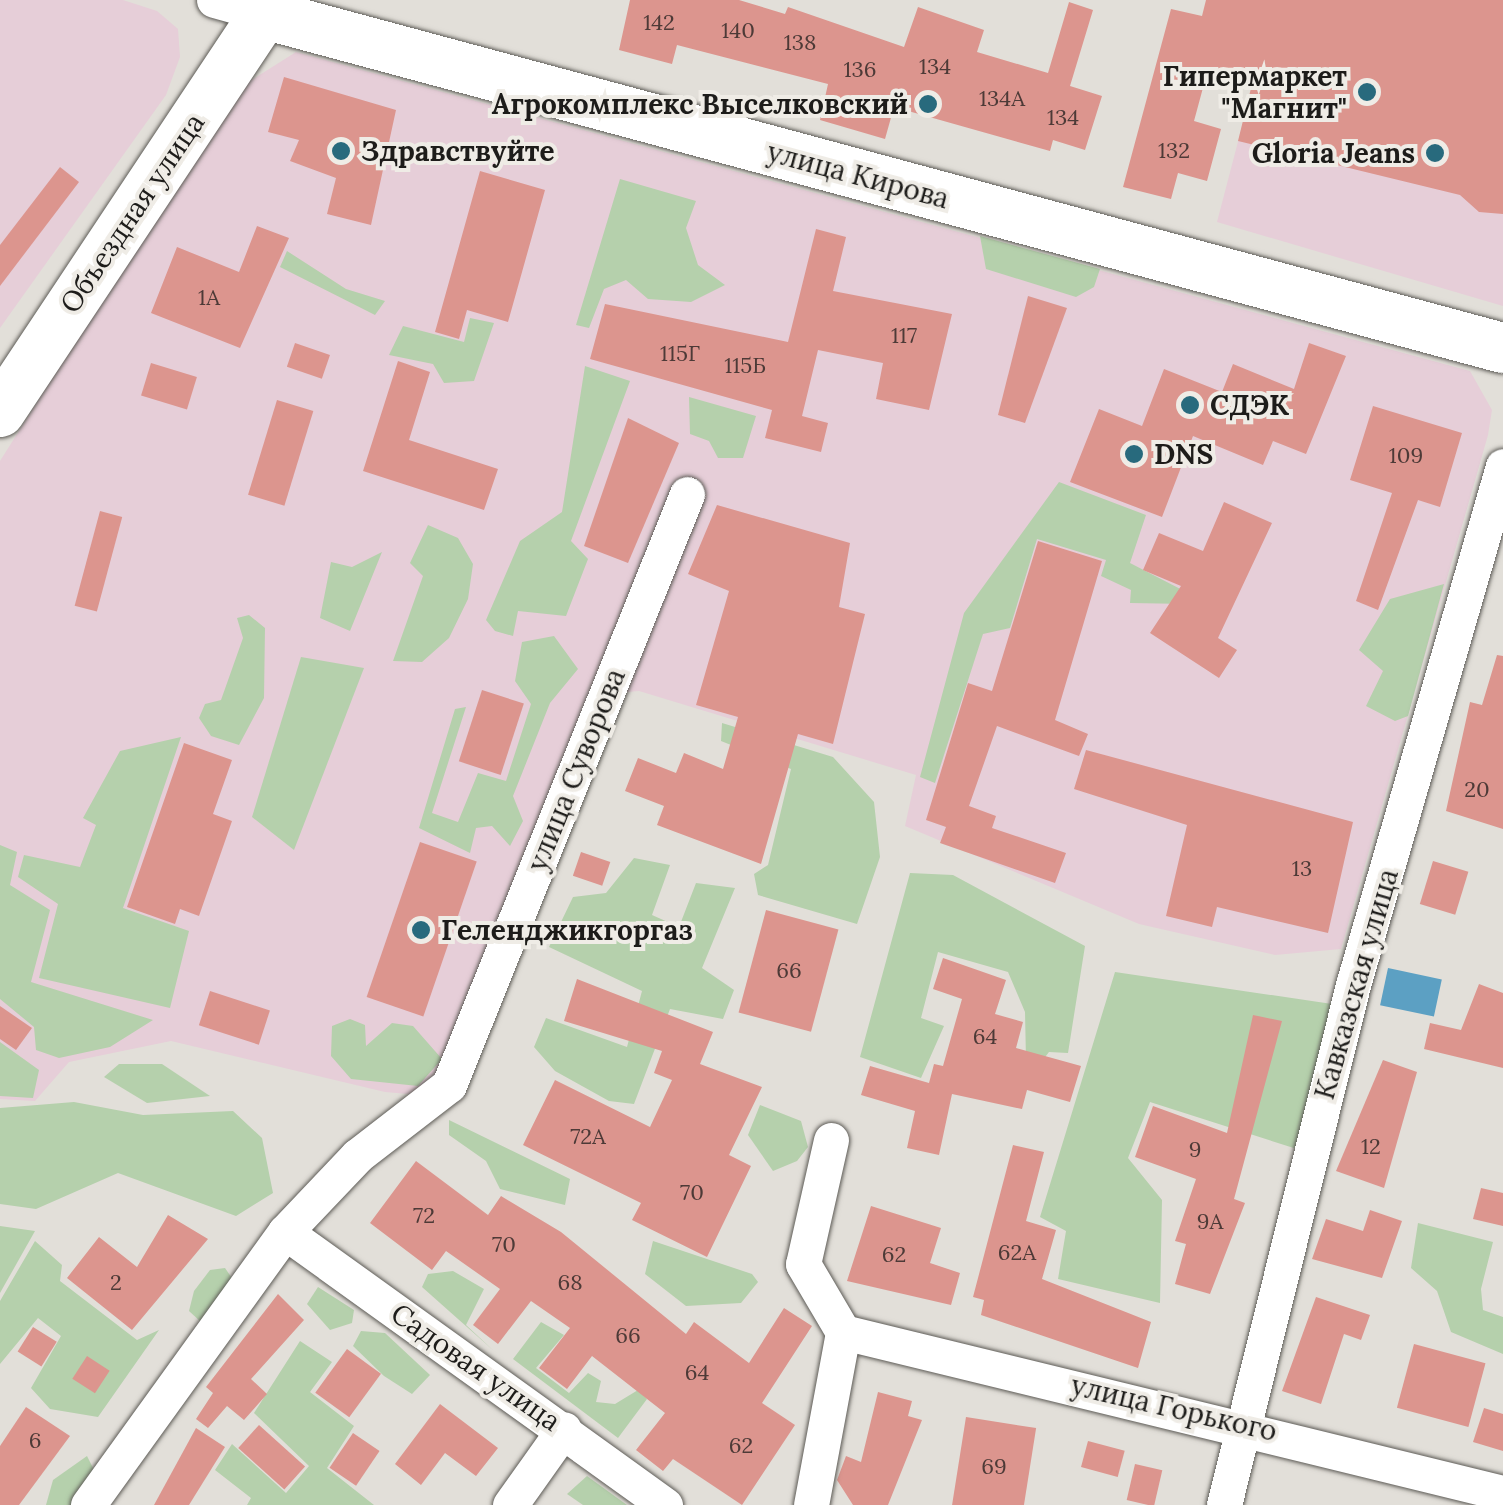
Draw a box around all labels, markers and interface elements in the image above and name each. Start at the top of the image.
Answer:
house number: 142 [643,10,675,36]
house number: 140 [721,18,755,44]
house number: 138 [784,30,816,56]
house number: 134 [919,54,951,80]
house number: 136 [844,57,876,83]
place label: Гипермаркет "Магнит" [1163,59,1347,125]
marker: Гипермаркет "Магнит" [1356,81,1378,103]
house number: 134А [979,86,1025,112]
place label: Агрокомплекс Выселковский [492,87,908,121]
marker: Агрокомплекс Выселковский [917,93,939,115]
house number: 134 [1047,105,1079,131]
street label: Объездная улица [53,107,211,319]
place label: Здравствуйте [361,134,555,168]
street label: улица Кирова [763,135,953,215]
place label: Gloria Jeans [1252,136,1415,170]
house number: 132 [1158,138,1190,164]
marker: Здравствуйте [330,140,352,162]
marker: Gloria Jeans [1424,142,1446,164]
house number: 1А [198,285,220,311]
house number: 117 [891,323,917,349]
house number: 115Г [660,341,700,367]
house number: 115Б [724,353,766,379]
place label: СДЭК [1210,388,1289,422]
marker: СДЭК [1179,394,1201,416]
place label: DNS [1154,437,1213,471]
marker: DNS [1123,443,1145,465]
house number: 109 [1389,443,1423,469]
street label: улица Суворова [520,664,632,876]
house number: 20 [1464,777,1490,803]
house number: 13 [1292,856,1312,882]
street label: Кавказская улица [1307,865,1405,1103]
place label: Геленджикгоргаз [441,913,693,947]
marker: Геленджикгоргаз [410,919,432,941]
house number: 66 [776,958,802,984]
house number: 64 [973,1024,997,1050]
house number: 72А [570,1124,606,1150]
house number: 12 [1361,1134,1381,1160]
house number: 9 [1189,1137,1201,1163]
house number: 70 [680,1180,704,1206]
house number: 72 [413,1203,435,1229]
house number: 9А [1197,1209,1223,1235]
house number: 70 [492,1232,516,1258]
house number: 62А [998,1240,1036,1266]
house number: 62 [882,1242,906,1268]
house number: 2 [110,1270,122,1296]
house number: 68 [557,1270,583,1296]
street label: Садовая улица [385,1296,567,1438]
house number: 66 [615,1323,641,1349]
house number: 64 [685,1360,709,1386]
street label: улица Горького [1068,1368,1280,1448]
house number: 6 [29,1428,41,1454]
house number: 62 [729,1433,753,1459]
house number: 69 [981,1454,1007,1480]

